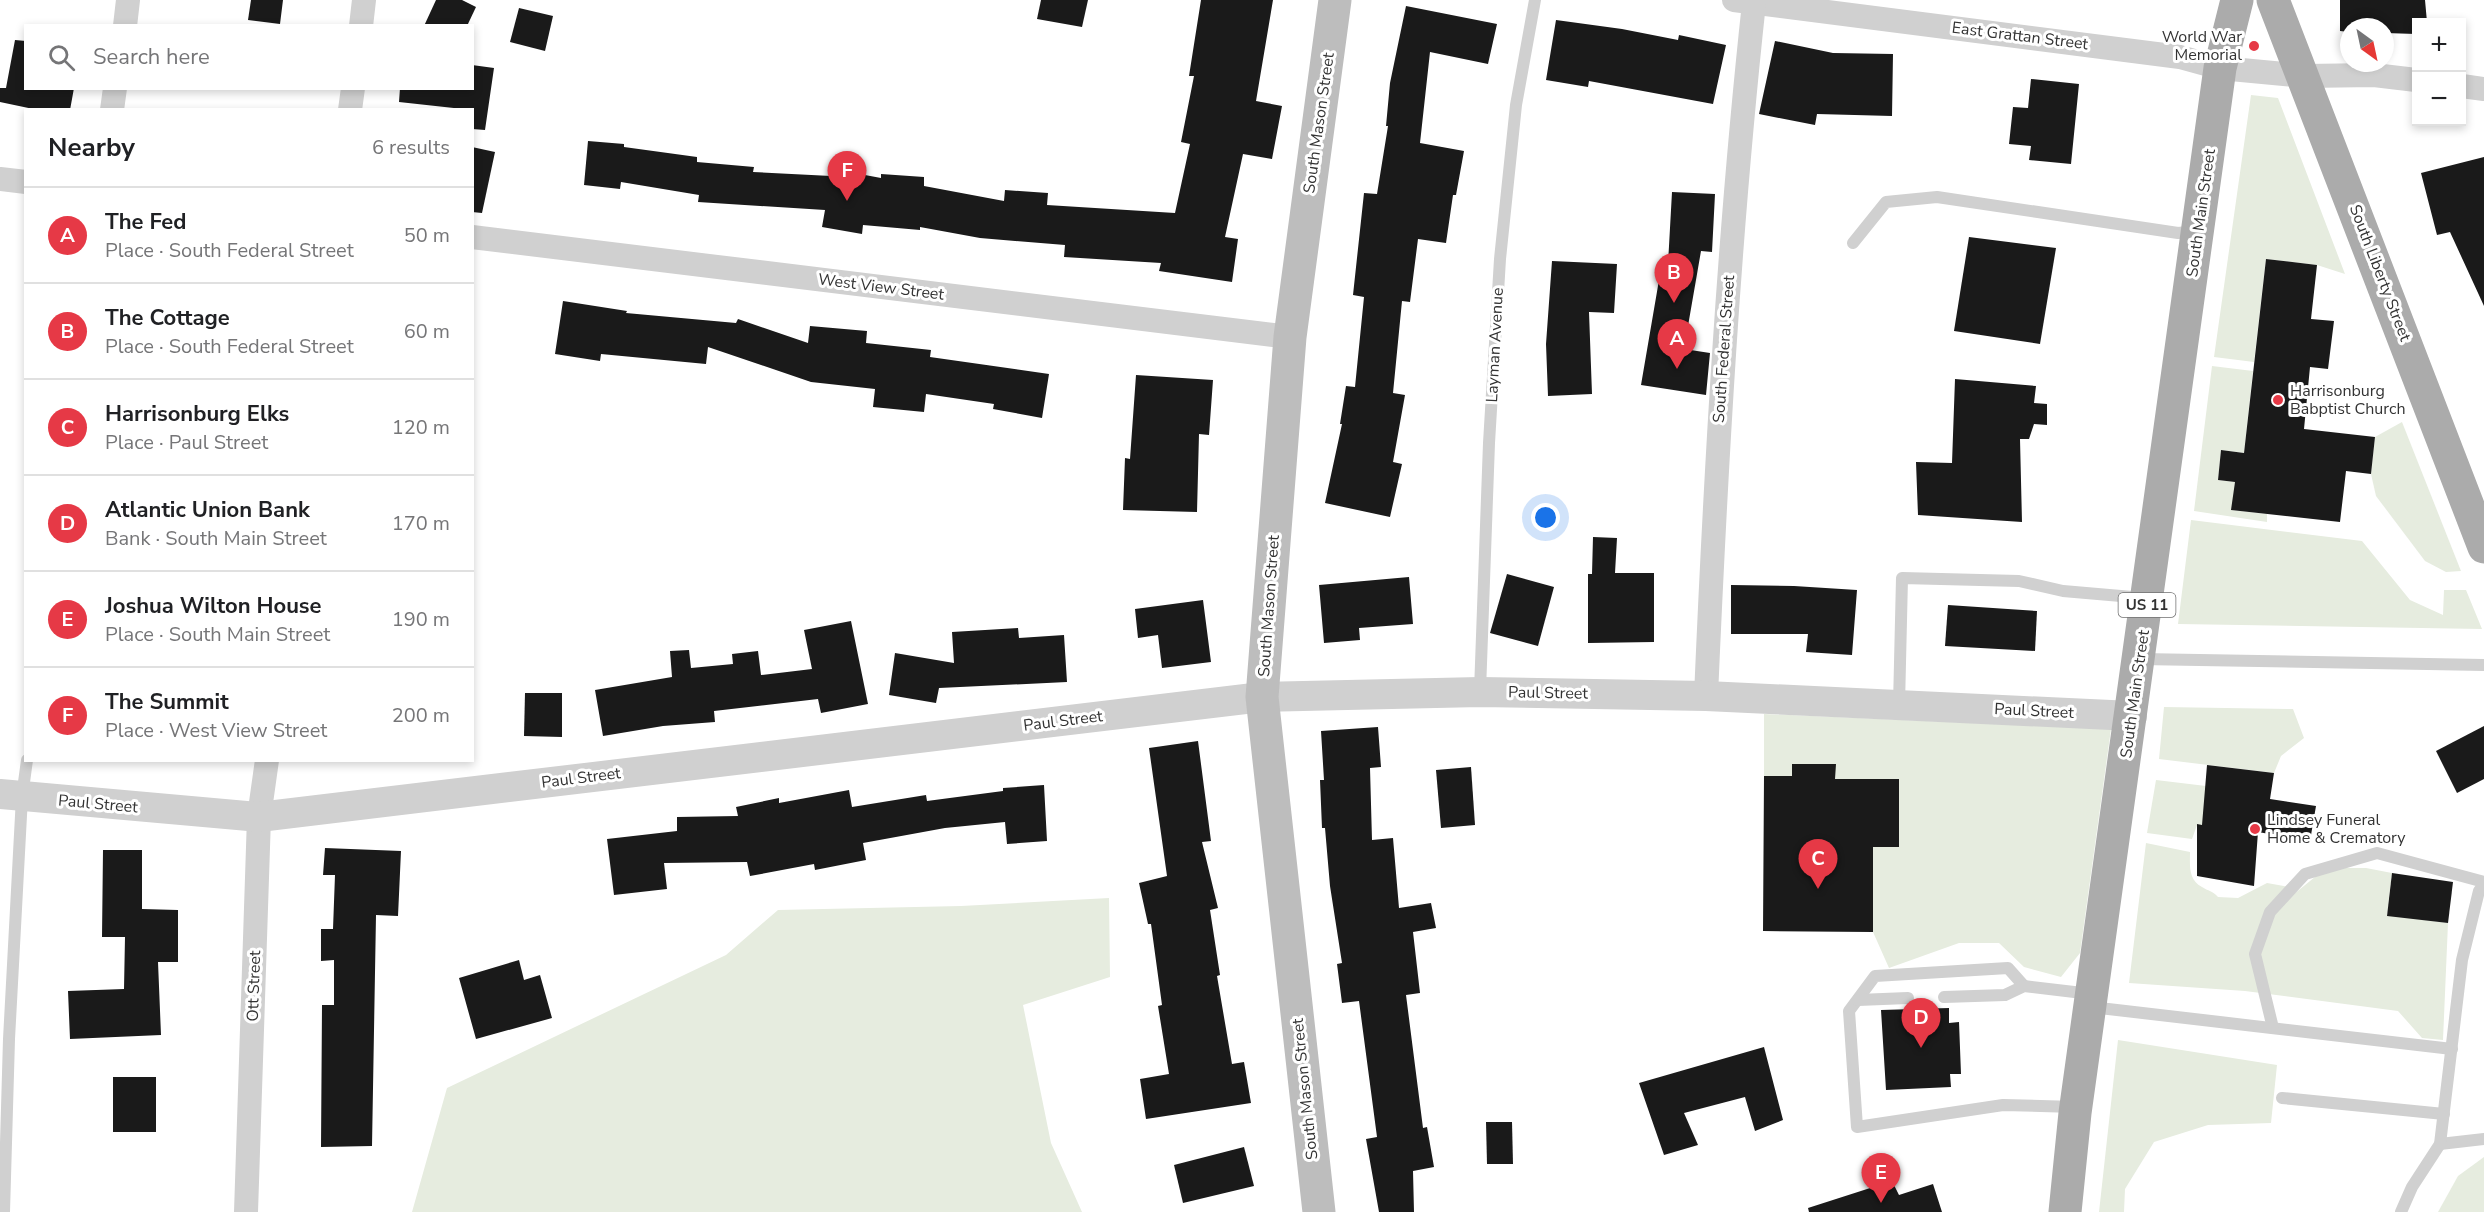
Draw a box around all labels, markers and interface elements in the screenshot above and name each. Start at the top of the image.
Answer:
street label: East Grattan Street [1951,17,2090,55]
north arrow [2340,18,2394,72]
map controls [2412,18,2466,126]
button: + [2412,18,2466,72]
search box [24,24,474,90]
place label: World War Memorial [2162,26,2242,66]
marker: World War Memorial [2247,39,2261,53]
icon: search [45,41,78,74]
text: Search here [93,42,210,72]
street label: South Mason Street [1298,51,1340,195]
button: − [2412,72,2466,126]
text: Nearby [48,130,135,165]
text: 6 results [372,134,450,161]
street label: South Main Street [2181,147,2221,279]
pin: F [828,152,866,201]
street label: South Liberty Street [2344,202,2416,345]
text: The Fed [105,207,187,237]
text: A [60,222,75,249]
text: 50 m [404,222,450,249]
text: Place · South Federal Street [105,237,354,264]
pin: B [1654,254,1694,303]
street label: West View Street [817,268,946,306]
street label: South Federal Street [1708,274,1740,424]
street label: Layman Avenue [1481,287,1509,403]
text: The Cottage [105,303,230,333]
text: B [61,318,74,345]
text: 60 m [404,318,450,345]
pin: A [1658,320,1696,369]
text: Place · South Federal Street [105,333,354,360]
place label: Harrisonburg Babptist Church [2290,380,2405,420]
marker: Harrisonburg Babptist Church [2271,393,2285,407]
text: Harrisonburg Elks [105,399,289,429]
text: C [61,414,74,441]
text: 120 m [392,414,450,441]
text: Place · Paul Street [105,429,268,456]
text: Atlantic Union Bank [105,495,310,525]
your location [1531,503,1560,532]
text: D [60,510,75,537]
text: 170 m [392,510,450,537]
text: Bank · South Main Street [105,525,327,552]
street label: South Mason Street [1253,534,1285,678]
text: Joshua Wilton House [105,591,322,621]
road number: US 11 [2118,593,2176,617]
text: E [62,606,73,633]
text: 190 m [392,606,450,633]
text: Place · South Main Street [105,621,330,648]
street label: South Main Street [2115,628,2155,760]
street label: Paul Street [1508,681,1588,705]
text: The Summit [105,687,229,717]
street label: Paul Street [1994,698,2075,724]
text: F [62,702,73,729]
text: 200 m [392,702,450,729]
street label: Paul Street [1022,705,1104,737]
text: Place · West View Street [105,717,327,744]
street label: Paul Street [540,762,622,794]
street label: Paul Street [57,790,139,818]
place label: Lindsey Funeral Home & Crematory [2267,809,2406,849]
marker: Lindsey Funeral Home & Crematory [2248,822,2262,836]
pin: C [1798,840,1838,889]
street label: Ott Street [242,950,266,1022]
pin: D [1902,998,1940,1048]
street label: South Mason Street [1287,1017,1323,1161]
pin: E [1862,1154,1900,1203]

